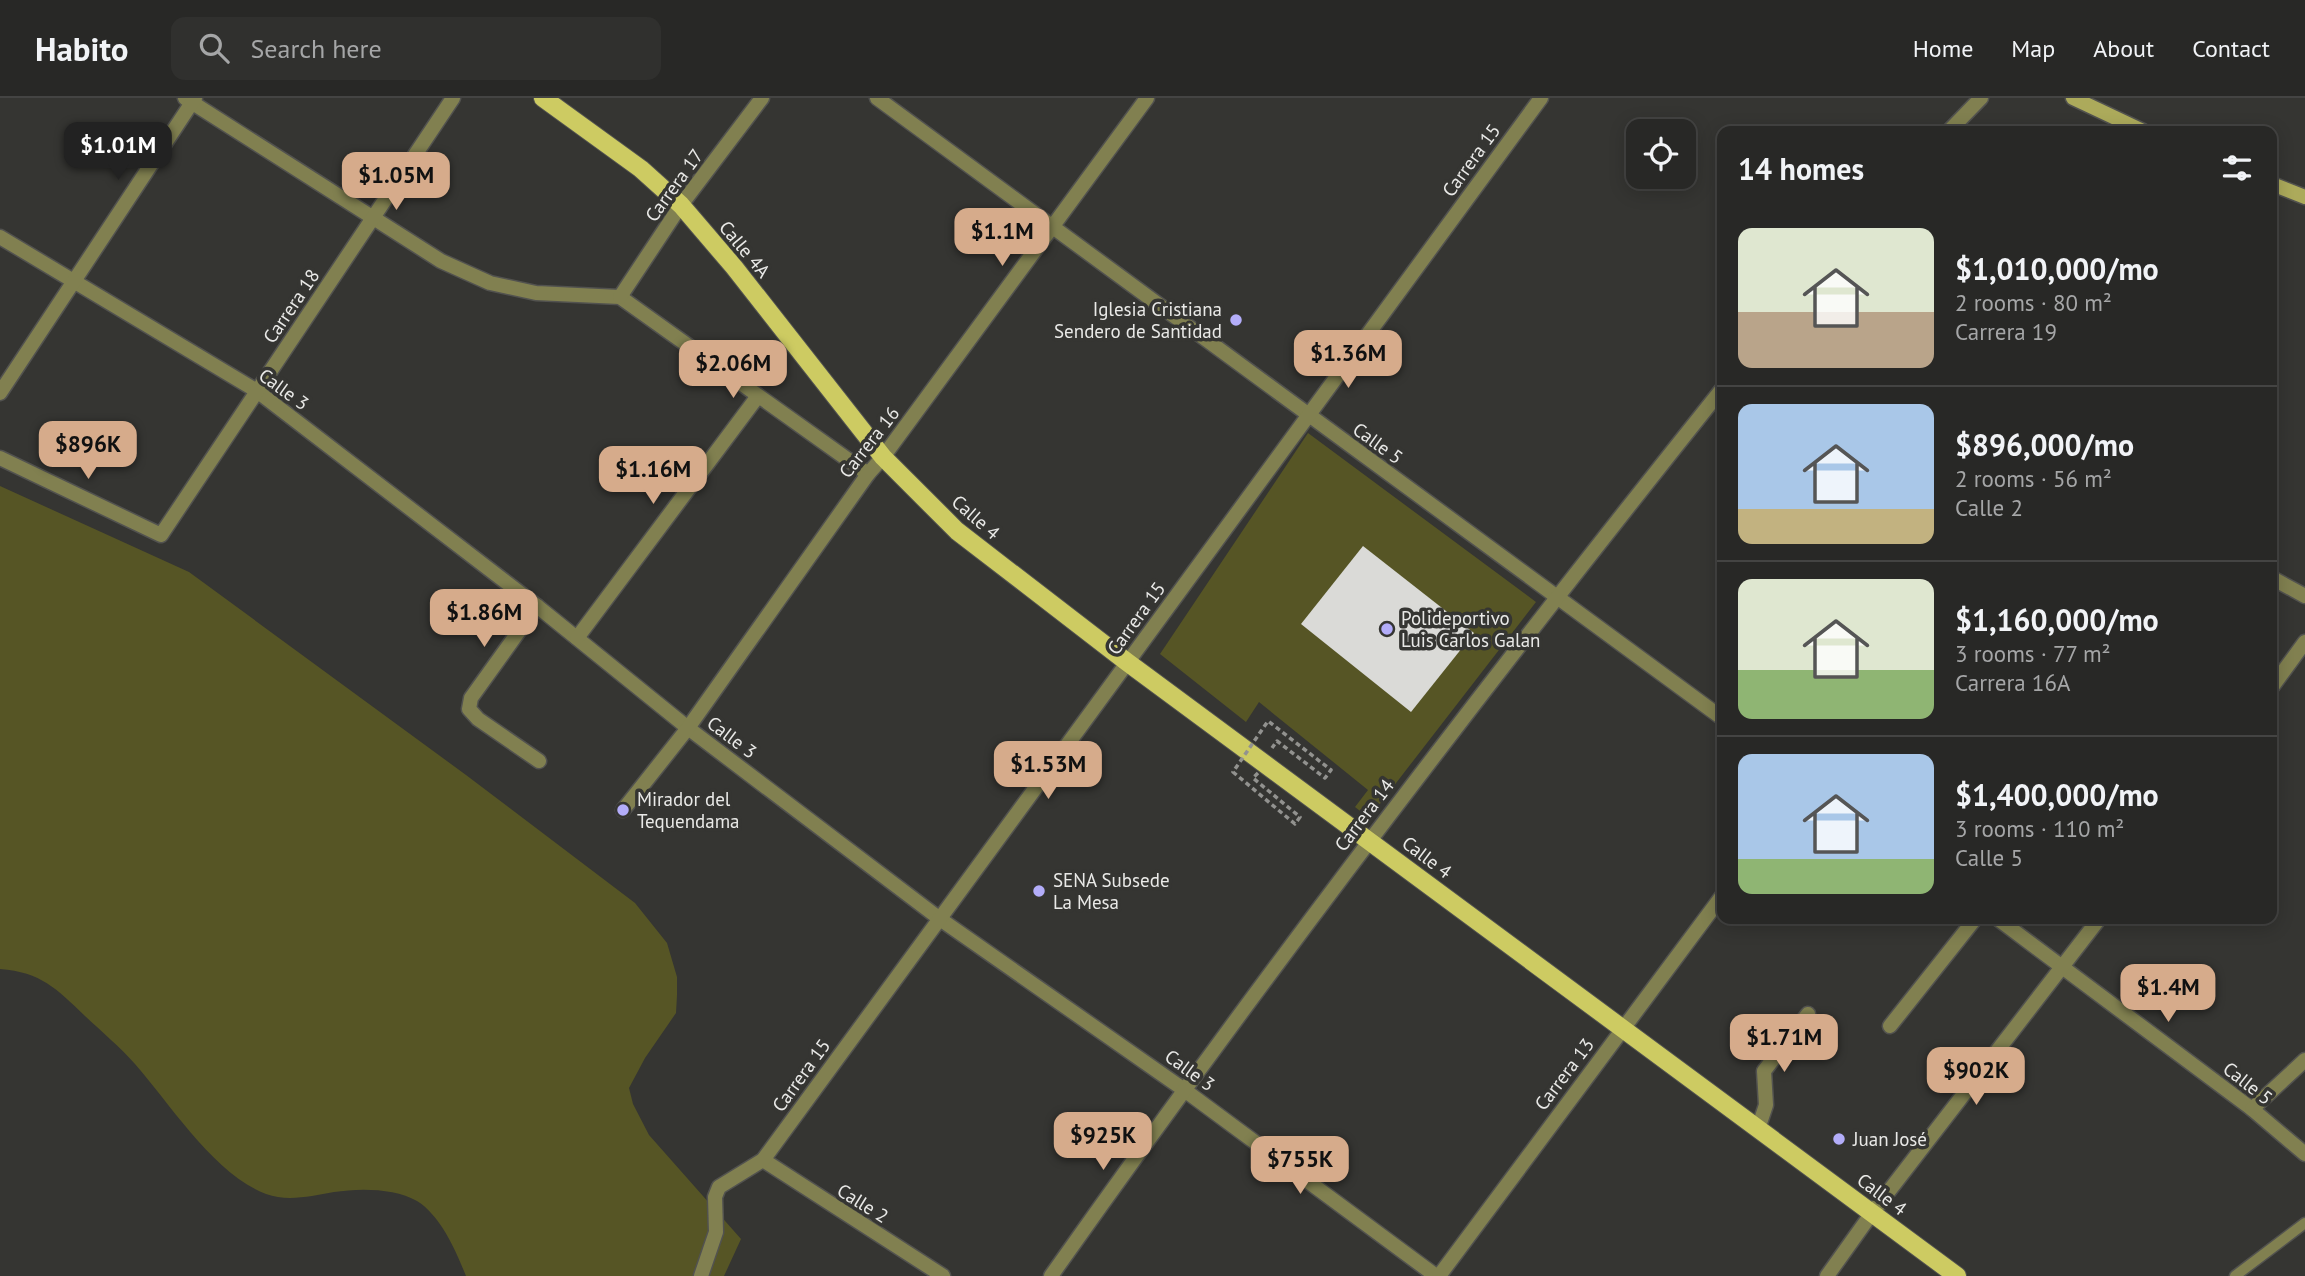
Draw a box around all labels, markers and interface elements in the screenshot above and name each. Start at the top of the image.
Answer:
search box [171,17,661,80]
text: Habito [35,27,129,70]
icon: search [195,29,233,67]
text: Search here [251,32,382,65]
text: Home [1913,33,1973,64]
text: Map [2011,33,2055,64]
text: About [2093,33,2154,64]
text: Contact [2192,33,2270,64]
street label: Carrera 15 [1437,119,1505,201]
map controls [1626,119,1696,189]
button: locate [1626,119,1696,189]
pin: $1.01M [61,122,175,182]
text: $1.01M [80,130,156,159]
street label: Carrera 17 [640,144,708,226]
text: 14 homes [1738,149,1864,188]
icon: filters [2218,149,2256,187]
pin: $1.05M [339,152,453,212]
text: $1.05M [358,160,434,189]
pin: $1.1M [953,208,1051,268]
street label: Calle 4A [714,216,776,282]
text: $1.1M [970,216,1034,245]
text: $1,010,000/mo [1955,249,2159,288]
icon: home [1794,256,1878,340]
street label: Carrera 18 [258,264,324,348]
text: 2 rooms · 80 m² [1955,288,2112,317]
place label: Iglesia Cristiana Sendero de Santidad [1054,297,1222,343]
marker: Iglesia Cristiana Sendero de Santidad [1228,312,1244,328]
text: Carrera 19 [1955,317,2057,346]
pin: $1.36M [1291,330,1405,390]
text: $1.36M [1310,338,1386,367]
pin: $2.06M [676,341,790,400]
text: $2.06M [695,348,771,377]
street label: Calle 3 [254,363,314,415]
street label: Carrera 16 [834,401,904,483]
street label: Calle 5 [1348,417,1408,469]
pin: $896K [39,422,137,481]
text: $896,000/mo [1955,425,2134,464]
text: $896K [55,429,121,458]
icon: home [1794,432,1878,516]
pin: $1.16M [596,446,710,506]
text: $1.16M [615,454,691,483]
text: 2 rooms · 56 m² [1955,464,2112,493]
street label: Calle 4 [947,490,1005,544]
text: Calle 2 [1955,493,2023,522]
street label: Carrera 15 [1102,577,1170,659]
pin: $1.86M [427,589,541,649]
text: $1.86M [446,597,522,626]
text: $1,160,000/mo [1955,600,2159,639]
place label: Polideportivo Luis Carlos Galan [1401,606,1540,652]
icon: home [1794,607,1878,691]
marker: Polideportivo Luis Carlos Galan [1379,621,1395,637]
text: 3 rooms · 77 m² [1955,639,2111,668]
text: Carrera 16A [1955,668,2070,697]
street label: Calle 3 [702,711,762,763]
pin: $1.53M [991,742,1105,801]
text: $1.53M [1010,749,1086,778]
street label: Carrera 14 [1329,774,1399,856]
text: $1,400,000/mo [1955,775,2159,814]
icon: home [1794,782,1878,866]
place label: Mirador del Tequendama [637,787,740,833]
marker: Mirador del Tequendama [615,802,631,818]
text: 3 rooms · 110 m² [1955,814,2124,843]
street label: Calle 4 [1397,831,1457,883]
text: Calle 5 [1955,843,2023,872]
place label: SENA Subsede La Mesa [1053,868,1170,914]
marker: SENA Subsede La Mesa [1031,883,1047,899]
pin: $1.4M [2119,964,2217,1024]
text: $1.4M [2136,972,2200,1001]
pin: $1.71M [1727,1014,1841,1074]
text: $1.71M [1746,1022,1822,1051]
street label: Carrera 13 [1529,1033,1599,1115]
street label: Carrera 15 [767,1034,835,1116]
street label: Calle 3 [1160,1044,1220,1096]
pin: $902K [1927,1048,2025,1107]
text: $902K [1943,1055,2009,1084]
street label: Calle 5 [2218,1056,2278,1110]
pin: $925K [1054,1112,1152,1172]
text: $925K [1070,1120,1136,1149]
place label: Juan José [1852,1127,1927,1151]
marker: Juan José [1831,1131,1847,1147]
pin: $755K [1251,1136,1349,1196]
text: $755K [1267,1144,1333,1173]
street label: Calle 4 [1852,1168,1912,1220]
street label: Calle 2 [833,1178,893,1228]

